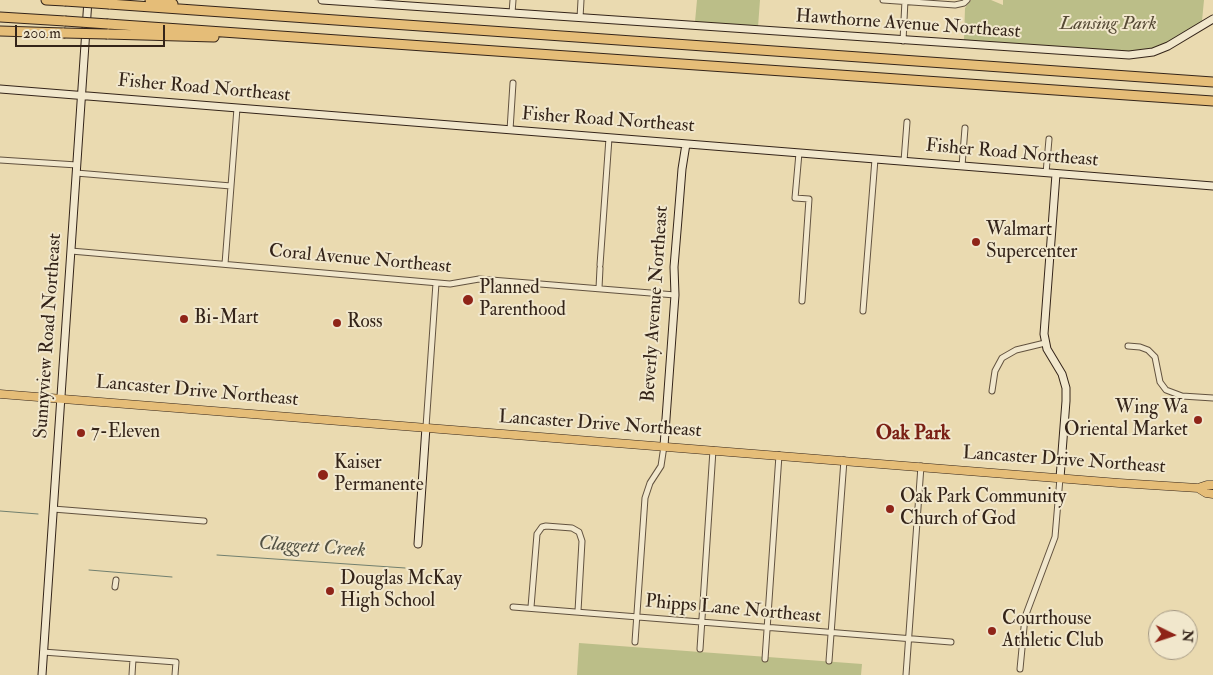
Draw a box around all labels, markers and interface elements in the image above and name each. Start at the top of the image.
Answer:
street label: Hawthorne Avenue Northeast [795,6,1021,44]
park label: Lansing Park [1059,14,1157,36]
scale bar [18,15,168,47]
text: 200 m [23,24,61,43]
street label: Fisher Road Northeast [117,70,291,108]
street label: Fisher Road Northeast [521,104,695,138]
street label: Fisher Road Northeast [925,135,1099,173]
street label: Beverly Avenue Northeast [638,205,674,403]
place label: Walmart Supercenter [986,220,1077,264]
street label: Sunnyview Road Northeast [30,232,68,440]
marker: Walmart Supercenter [970,236,982,248]
street label: Coral Avenue Northeast [268,241,452,279]
place label: Planned Parenthood [479,278,566,322]
marker: Planned Parenthood [461,293,475,307]
place label: Bi-Mart [194,308,259,330]
place label: Ross [347,312,383,334]
marker: Bi-Mart [178,313,190,325]
marker: Ross [331,317,343,329]
street label: Lancaster Drive Northeast [95,372,299,412]
place label: Wing Wa Oriental Market [1064,398,1188,442]
street label: Lancaster Drive Northeast [498,407,702,443]
marker: Wing Wa Oriental Market [1192,414,1204,426]
place label: 7-Eleven [91,422,160,444]
district label: Oak Park [876,423,950,447]
marker: 7-Eleven [75,427,87,439]
street label: Lancaster Drive Northeast [962,443,1166,479]
place label: Kaiser Permanente [334,453,424,497]
marker: Kaiser Permanente [316,468,330,482]
place label: Oak Park Community Church of God [900,487,1066,531]
marker: Oak Park Community Church of God [884,503,896,515]
water label: Claggett Creek [258,532,366,564]
place label: Douglas McKay High School [340,569,462,613]
marker: Douglas McKay High School [324,585,336,597]
street label: Phipps Lane Northeast [644,591,822,629]
place label: Courthouse Athletic Club [1002,609,1104,653]
north arrow [1148,610,1198,660]
marker: Courthouse Athletic Club [986,625,998,637]
text: N [1179,629,1196,643]

